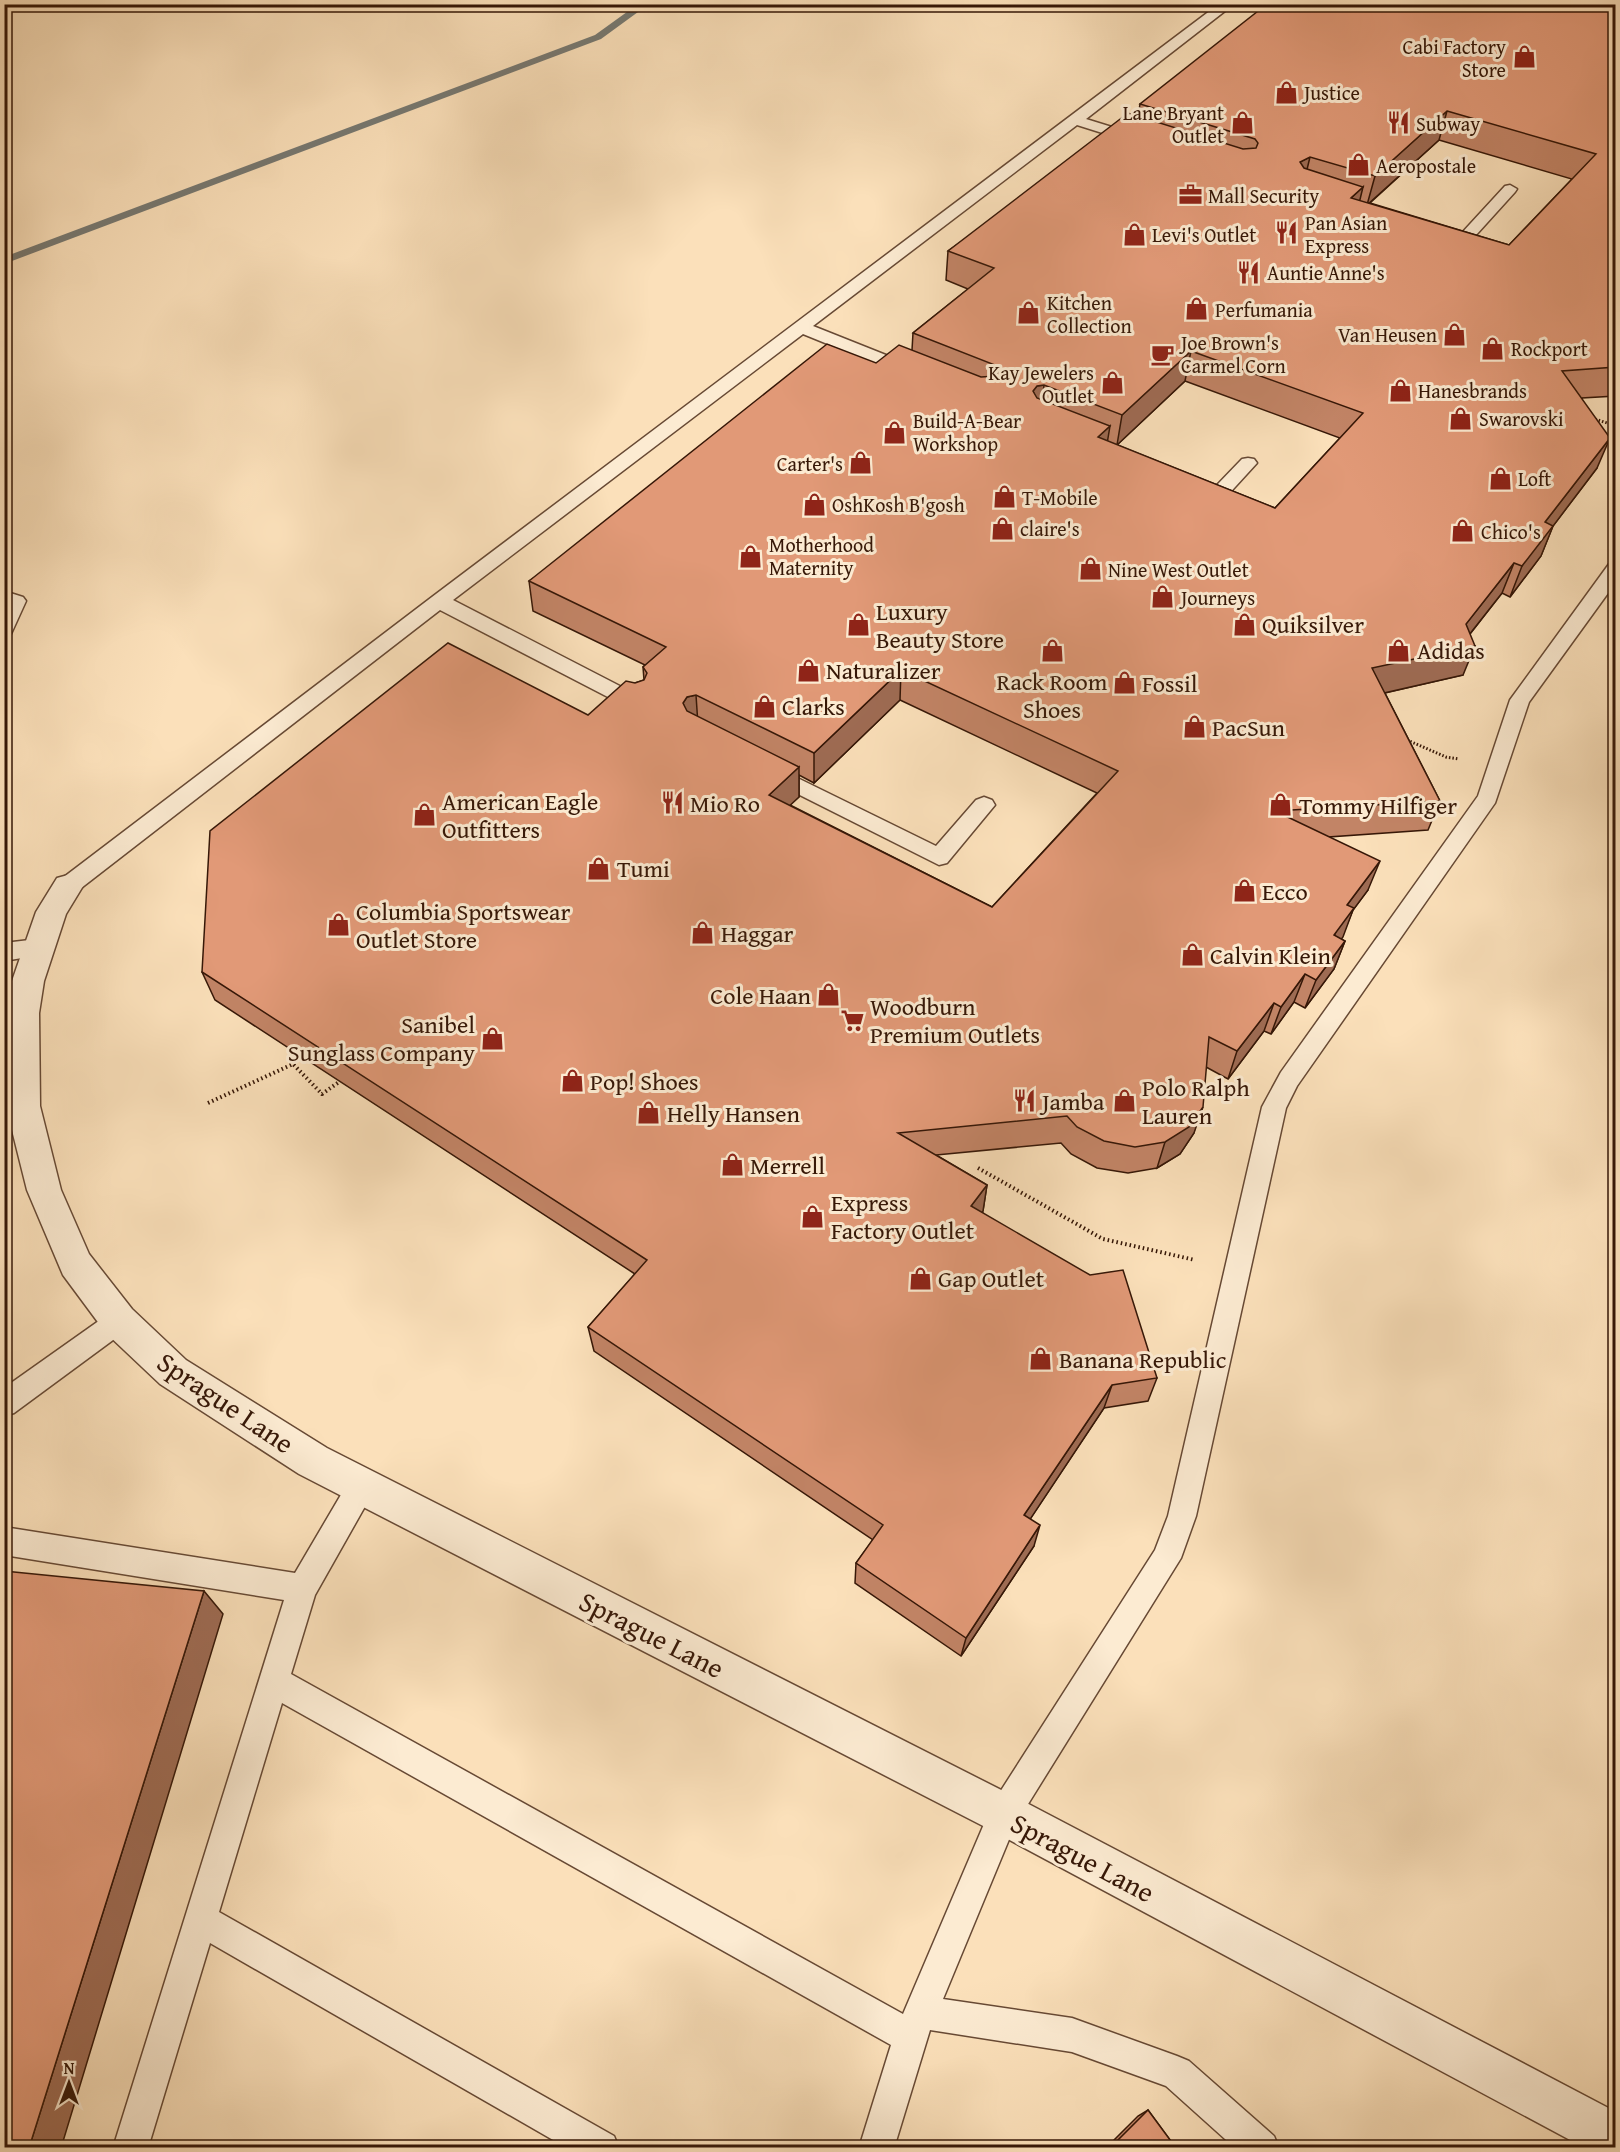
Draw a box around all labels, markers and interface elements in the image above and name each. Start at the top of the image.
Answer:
place label: Cabi Factory Store [1403,32,1506,84]
shop icon: Cabi Factory Store [1511,44,1537,70]
place label: Justice [1301,78,1360,107]
shop icon: Justice [1273,79,1299,105]
place label: Lane Bryant Outlet [1123,98,1224,150]
place label: Subway [1416,109,1480,138]
shop icon: Lane Bryant Outlet [1229,110,1255,136]
restaurant icon: Subway [1385,110,1411,136]
place label: Aeropostale [1376,151,1476,180]
shop icon: Aeropostale [1345,152,1371,178]
place label: Mall Security [1208,181,1319,210]
office icon: Mall Security [1177,182,1203,208]
place label: Pan Asian Express [1305,208,1387,260]
place label: Levi's Outlet [1152,220,1256,249]
restaurant icon: Pan Asian Express [1274,220,1300,246]
shop icon: Levi's Outlet [1121,221,1147,247]
place label: Auntie Anne's [1267,258,1385,287]
restaurant icon: Auntie Anne's [1236,259,1262,285]
place label: Kitchen Collection [1047,288,1132,340]
place label: Perfumania [1215,295,1313,324]
shop icon: Perfumania [1184,296,1210,322]
shop icon: Kitchen Collection [1016,300,1042,326]
place label: Van Heusen [1338,320,1437,349]
shop icon: Van Heusen [1442,321,1468,347]
place label: Joe Brown's Carmel Corn [1178,328,1286,380]
place label: Rockport [1511,334,1588,363]
shop icon: Rockport [1480,335,1506,361]
cafe icon: Joe Brown's Carmel Corn [1150,341,1176,367]
place label: Kay Jewelers Outlet [988,358,1094,410]
shop icon: Kay Jewelers Outlet [1099,370,1125,396]
place label: Hanesbrands [1418,376,1527,405]
shop icon: Hanesbrands [1387,377,1413,403]
place label: Swarovski [1479,404,1564,433]
shop icon: Swarovski [1448,405,1474,431]
place label: Build-A-Bear Workshop [913,406,1021,458]
shop icon: Build-A-Bear Workshop [882,419,908,445]
place label: Carter's [777,449,843,478]
shop icon: Carter's [848,450,874,476]
place label: Loft [1518,464,1551,493]
shop icon: Loft [1487,465,1513,491]
place label: T-Mobile [1022,483,1098,512]
shop icon: T-Mobile [991,484,1017,510]
place label: OshKosh B'gosh [832,490,965,519]
shop icon: OshKosh B'gosh [801,491,827,517]
place label: claire's [1020,514,1080,543]
shop icon: claire's [989,515,1015,541]
place label: Chico's [1481,517,1541,546]
shop icon: Chico's [1450,518,1476,544]
place label: Motherhood Maternity [769,530,874,582]
shop icon: Motherhood Maternity [738,543,764,569]
place label: Nine West Outlet [1108,555,1249,584]
shop icon: Nine West Outlet [1077,556,1103,582]
place label: Journeys [1178,583,1255,612]
shop icon: Journeys [1150,584,1176,610]
place label: Luxury Beauty Store [876,594,1004,657]
place label: Quiksilver [1262,607,1364,642]
shop icon: Quiksilver [1231,611,1257,637]
shop icon: Luxury Beauty Store [845,612,871,638]
place label: Adidas [1417,633,1485,668]
shop icon: Adidas [1386,637,1412,663]
shop icon: Rack Room Shoes [1039,638,1065,664]
place label: Naturalizer [826,653,941,688]
shop icon: Naturalizer [795,657,821,683]
place label: Rack Room Shoes [997,664,1108,727]
place label: Fossil [1142,666,1198,701]
shop icon: Fossil [1111,670,1137,696]
place label: Clarks [782,689,845,724]
shop icon: Clarks [751,693,777,719]
place label: PacSun [1212,710,1286,745]
shop icon: PacSun [1181,714,1207,740]
place label: American Eagle Outfitters [442,784,598,847]
place label: Mio Ro [690,786,760,821]
place label: Tommy Hilfiger [1299,788,1457,823]
restaurant icon: Mio Ro [659,790,685,816]
shop icon: Tommy Hilfiger [1268,792,1294,818]
shop icon: American Eagle Outfitters [411,802,437,828]
place label: Tumi [617,851,670,886]
shop icon: Tumi [586,855,612,881]
place label: Ecco [1262,874,1308,909]
shop icon: Ecco [1231,878,1257,904]
place label: Columbia Sportswear Outlet Store [356,894,570,957]
shop icon: Columbia Sportswear Outlet Store [325,912,351,938]
place label: Haggar [721,916,793,951]
shop icon: Haggar [690,920,716,946]
place label: Calvin Klein [1210,938,1332,973]
shop icon: Calvin Klein [1179,942,1205,968]
place label: Cole Haan [710,978,812,1013]
shop icon: Cole Haan [816,982,842,1008]
place label: Woodburn Premium Outlets [870,989,1040,1052]
place label: Sanibel Sunglass Company [288,1007,475,1070]
supermarket icon: Woodburn Premium Outlets [839,1007,865,1033]
shop icon: Sanibel Sunglass Company [480,1025,506,1051]
place label: Pop! Shoes [590,1064,698,1099]
shop icon: Pop! Shoes [559,1068,585,1094]
place label: Polo Ralph Lauren [1142,1070,1250,1133]
place label: Jamba [1039,1084,1105,1119]
restaurant icon: Jamba [1011,1088,1037,1114]
shop icon: Polo Ralph Lauren [1111,1088,1137,1114]
place label: Helly Hansen [667,1096,800,1131]
shop icon: Helly Hansen [636,1100,662,1126]
place label: Merrell [750,1148,825,1183]
shop icon: Merrell [719,1152,745,1178]
place label: Express Factory Outlet [831,1185,975,1248]
shop icon: Express Factory Outlet [800,1203,826,1229]
place label: Gap Outlet [938,1261,1045,1296]
shop icon: Gap Outlet [907,1265,933,1291]
street label: Sprague Lane [149,1341,303,1463]
place label: Banana Republic [1059,1342,1227,1377]
shop icon: Banana Republic [1028,1346,1054,1372]
street label: Sprague Lane [573,1580,731,1688]
street label: Sprague Lane [1004,1802,1162,1912]
north arrow [39,2053,99,2113]
text: N [64,2056,75,2080]

